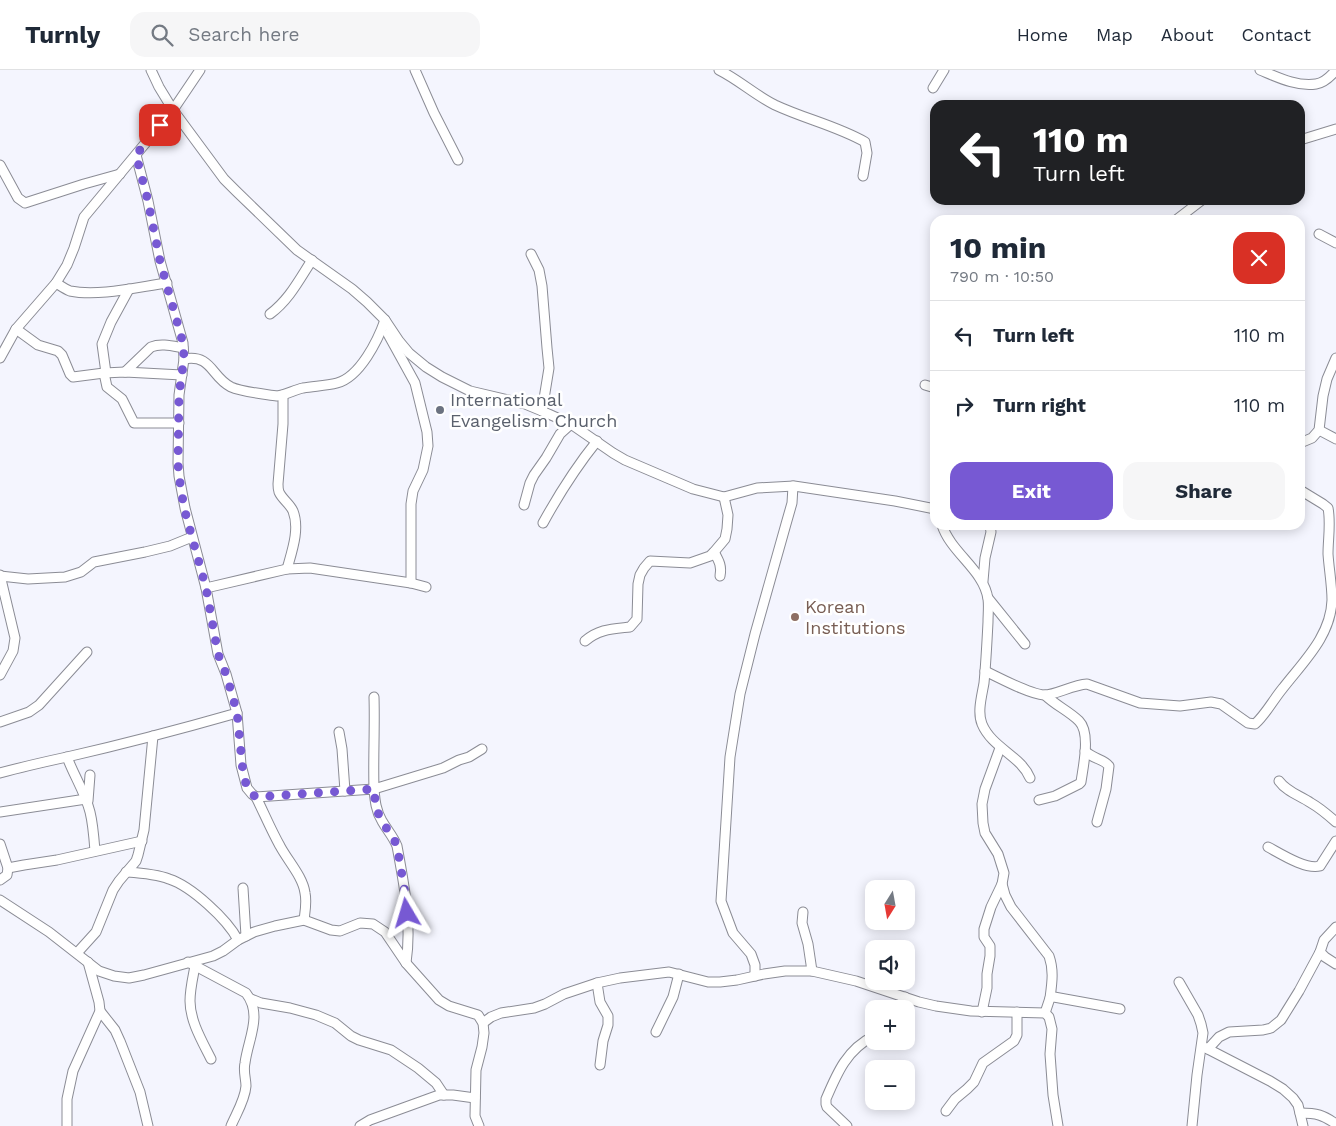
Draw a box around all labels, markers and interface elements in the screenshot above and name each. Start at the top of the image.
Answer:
search box [130,12,480,57]
text: Turnly [25,21,100,49]
icon: search [148,21,176,49]
text: Search here [188,23,300,46]
text: Home [1017,24,1068,45]
text: Map [1096,24,1133,45]
text: About [1161,24,1213,45]
text: Contact [1241,24,1311,45]
pin [139,104,181,146]
icon: arrive [146,111,174,139]
text: 110 m [1033,119,1129,161]
icon: left [950,120,1015,185]
text: Turn left [1033,161,1125,186]
text: 10 min [950,230,1046,265]
button: close [1233,232,1285,284]
text: 790 m · 10:50 [950,267,1054,286]
icon: left [950,322,978,350]
text: Turn left [993,324,1074,347]
text: 110 m [1234,324,1285,347]
place label: International Evangelism Church [450,389,617,431]
icon: right [950,392,978,420]
text: Turn right [993,394,1086,417]
text: 110 m [1234,394,1285,417]
marker: International Evangelism Church [434,404,446,416]
button: Exit [950,462,1113,520]
button: Share [1123,462,1285,520]
place label: Korean Institutions [805,596,906,638]
marker: Korean Institutions [789,611,801,623]
north arrow [865,880,915,930]
map controls [865,880,915,1110]
position arrow [380,886,432,938]
button: sound [865,940,915,990]
button: + [865,1000,915,1050]
button: − [865,1060,915,1110]

